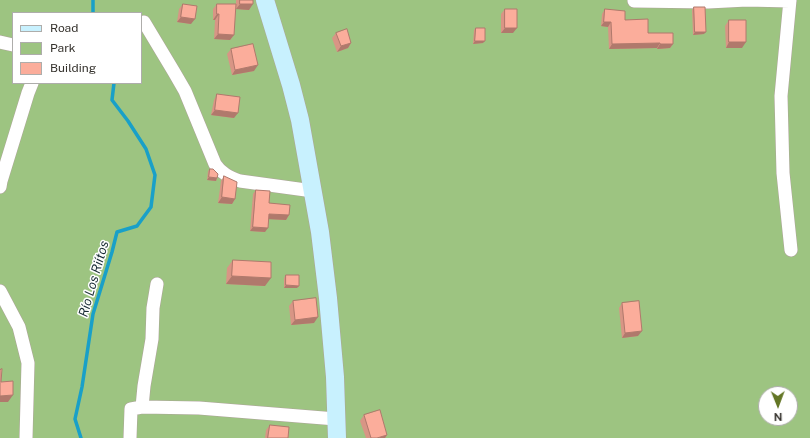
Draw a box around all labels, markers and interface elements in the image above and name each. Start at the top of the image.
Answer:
legend [12,12,142,84]
text: Road [50,21,78,35]
text: Park [50,41,76,55]
text: Building [50,61,96,75]
water label: Río Los Riítos [76,239,112,319]
north arrow [758,386,798,426]
text: N [774,411,783,423]

